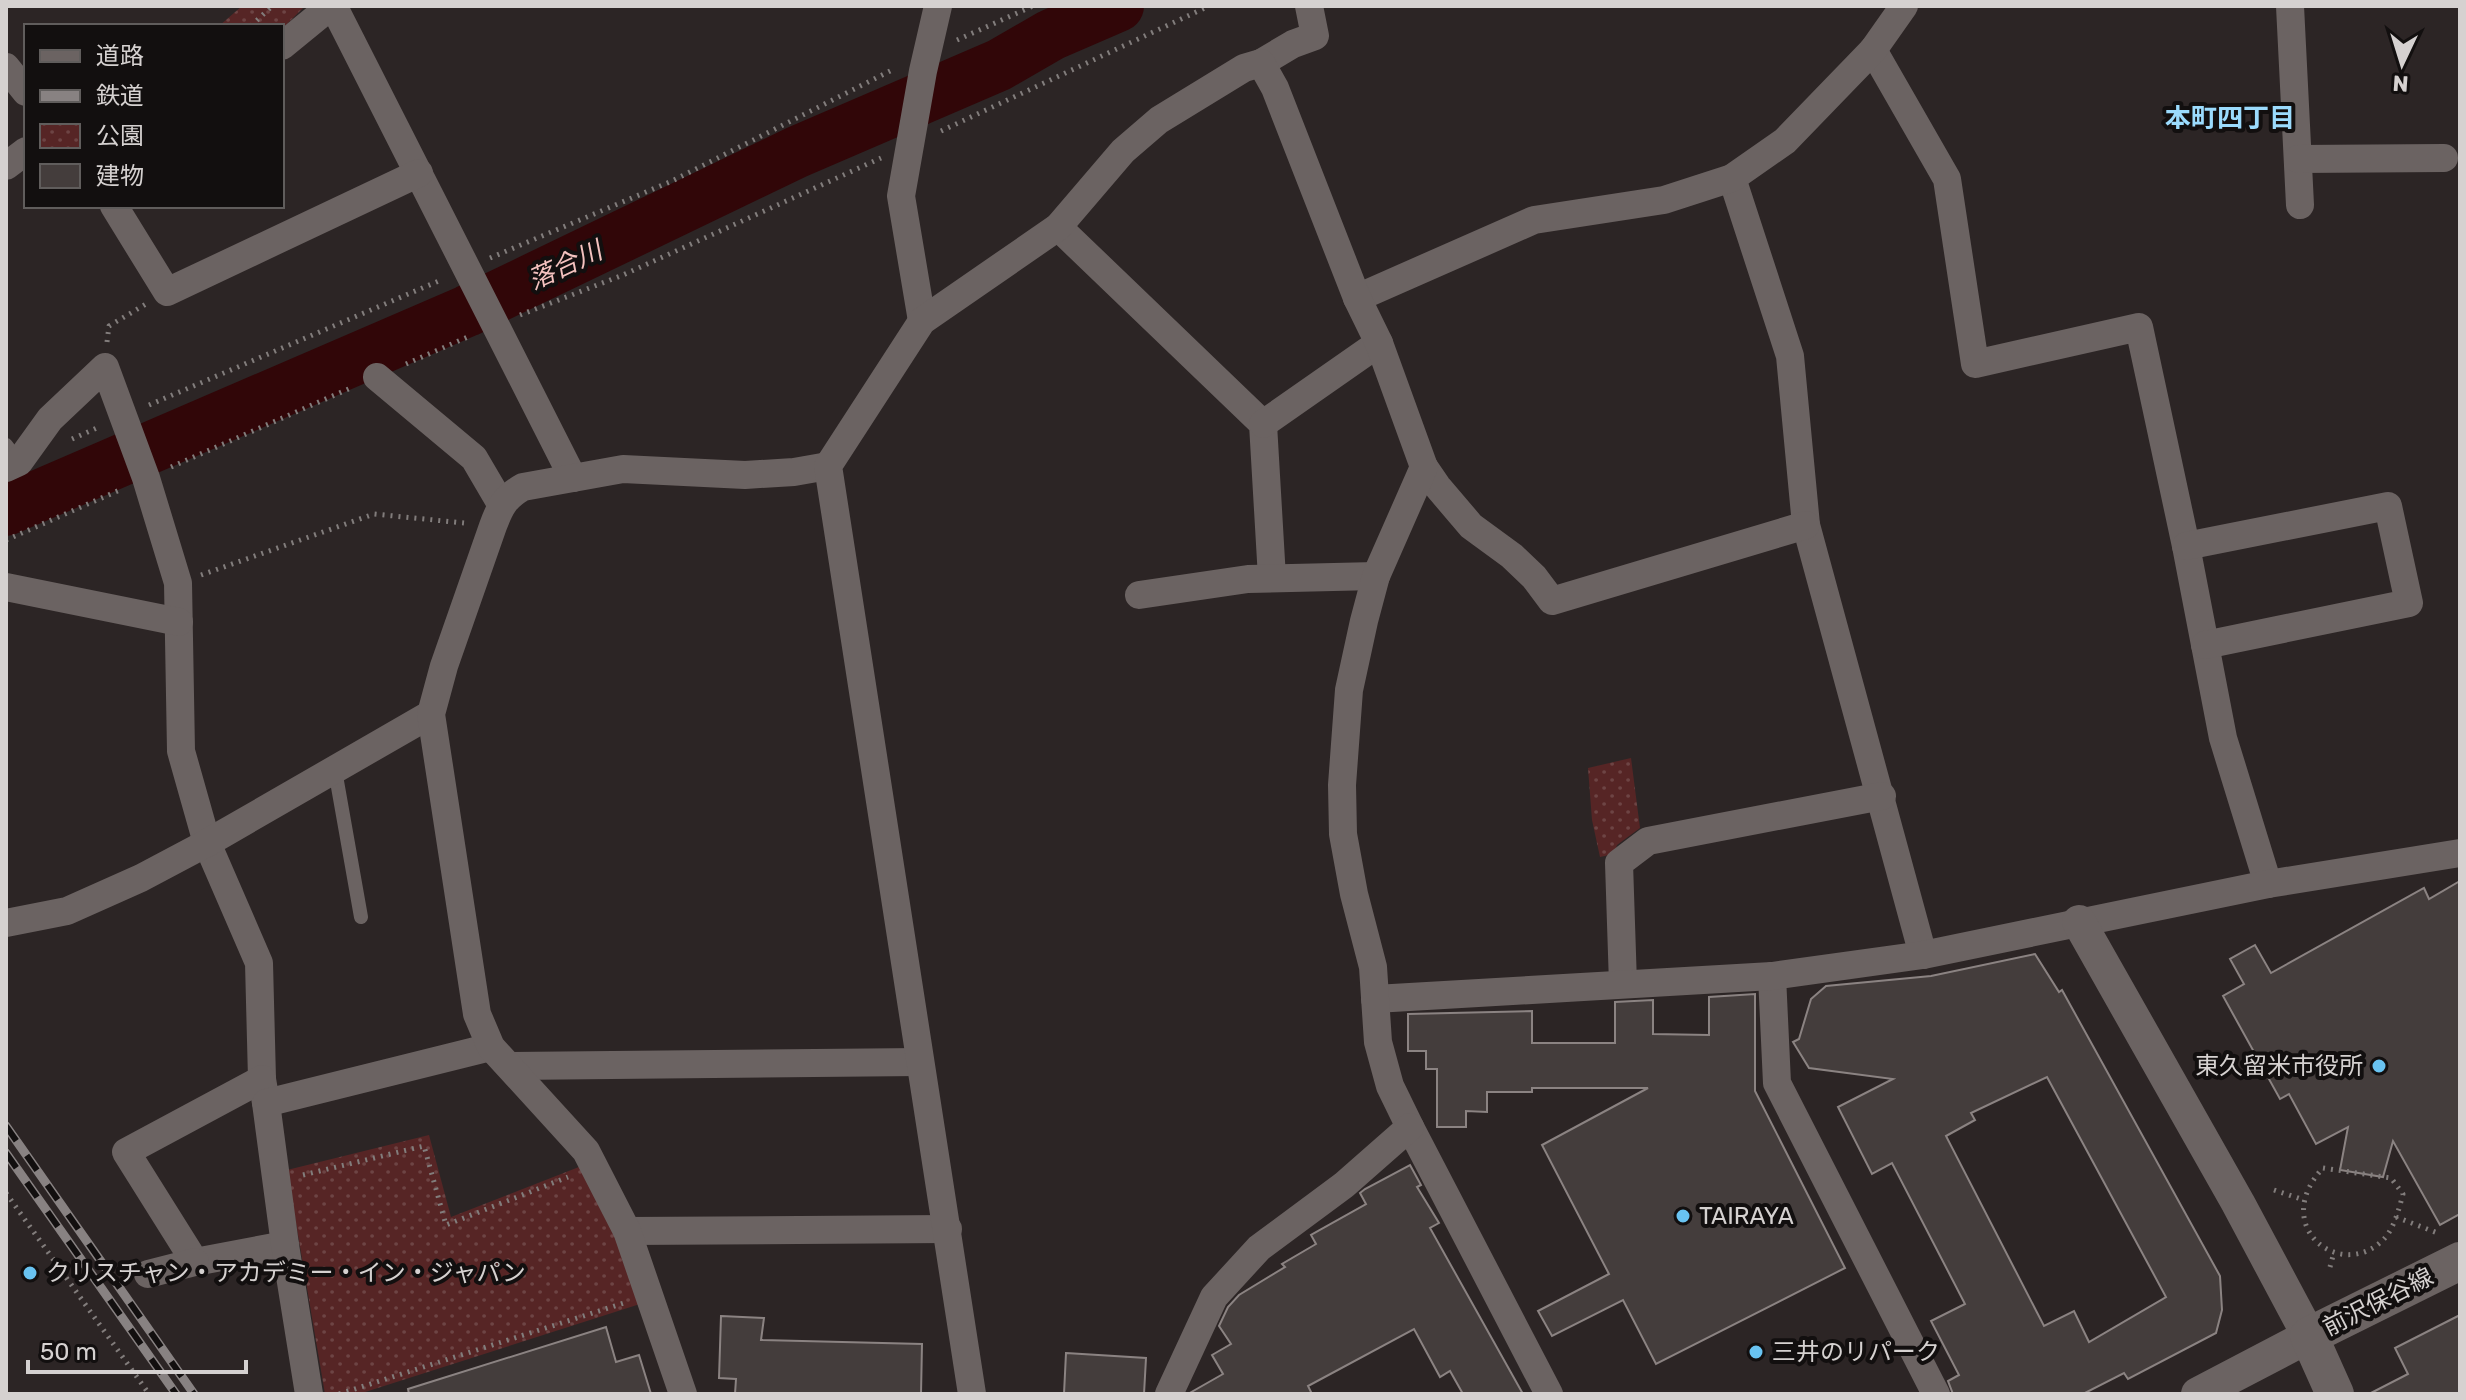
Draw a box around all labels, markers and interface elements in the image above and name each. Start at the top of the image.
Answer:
legend [24,24,284,208]
north arrow [2362,24,2442,104]
text: 道路 [96,42,144,70]
text: N [2392,69,2409,97]
text: 鉄道 [96,82,144,110]
district label: 本町四丁目 [2165,103,2295,134]
text: 公園 [96,122,144,150]
text: 建物 [96,162,144,190]
water label: 落合川 [523,234,610,296]
place label: 東久留米市役所 [2195,1052,2363,1080]
marker: 東久留米市役所 [2370,1057,2388,1075]
place label: TAIRAYA [1699,1202,1794,1230]
marker: TAIRAYA [1674,1207,1692,1225]
place label: クリスチャン・アカデミー・イン・ジャパン [46,1259,526,1287]
street label: 前沢保谷線 [2318,1262,2438,1342]
marker: クリスチャン・アカデミー・イン・ジャパン [21,1264,39,1282]
scale bar [28,1324,246,1374]
text: 50 m [40,1338,97,1366]
place label: 三井のリパーク [1772,1338,1940,1366]
marker: 三井のリパーク [1747,1343,1765,1361]

